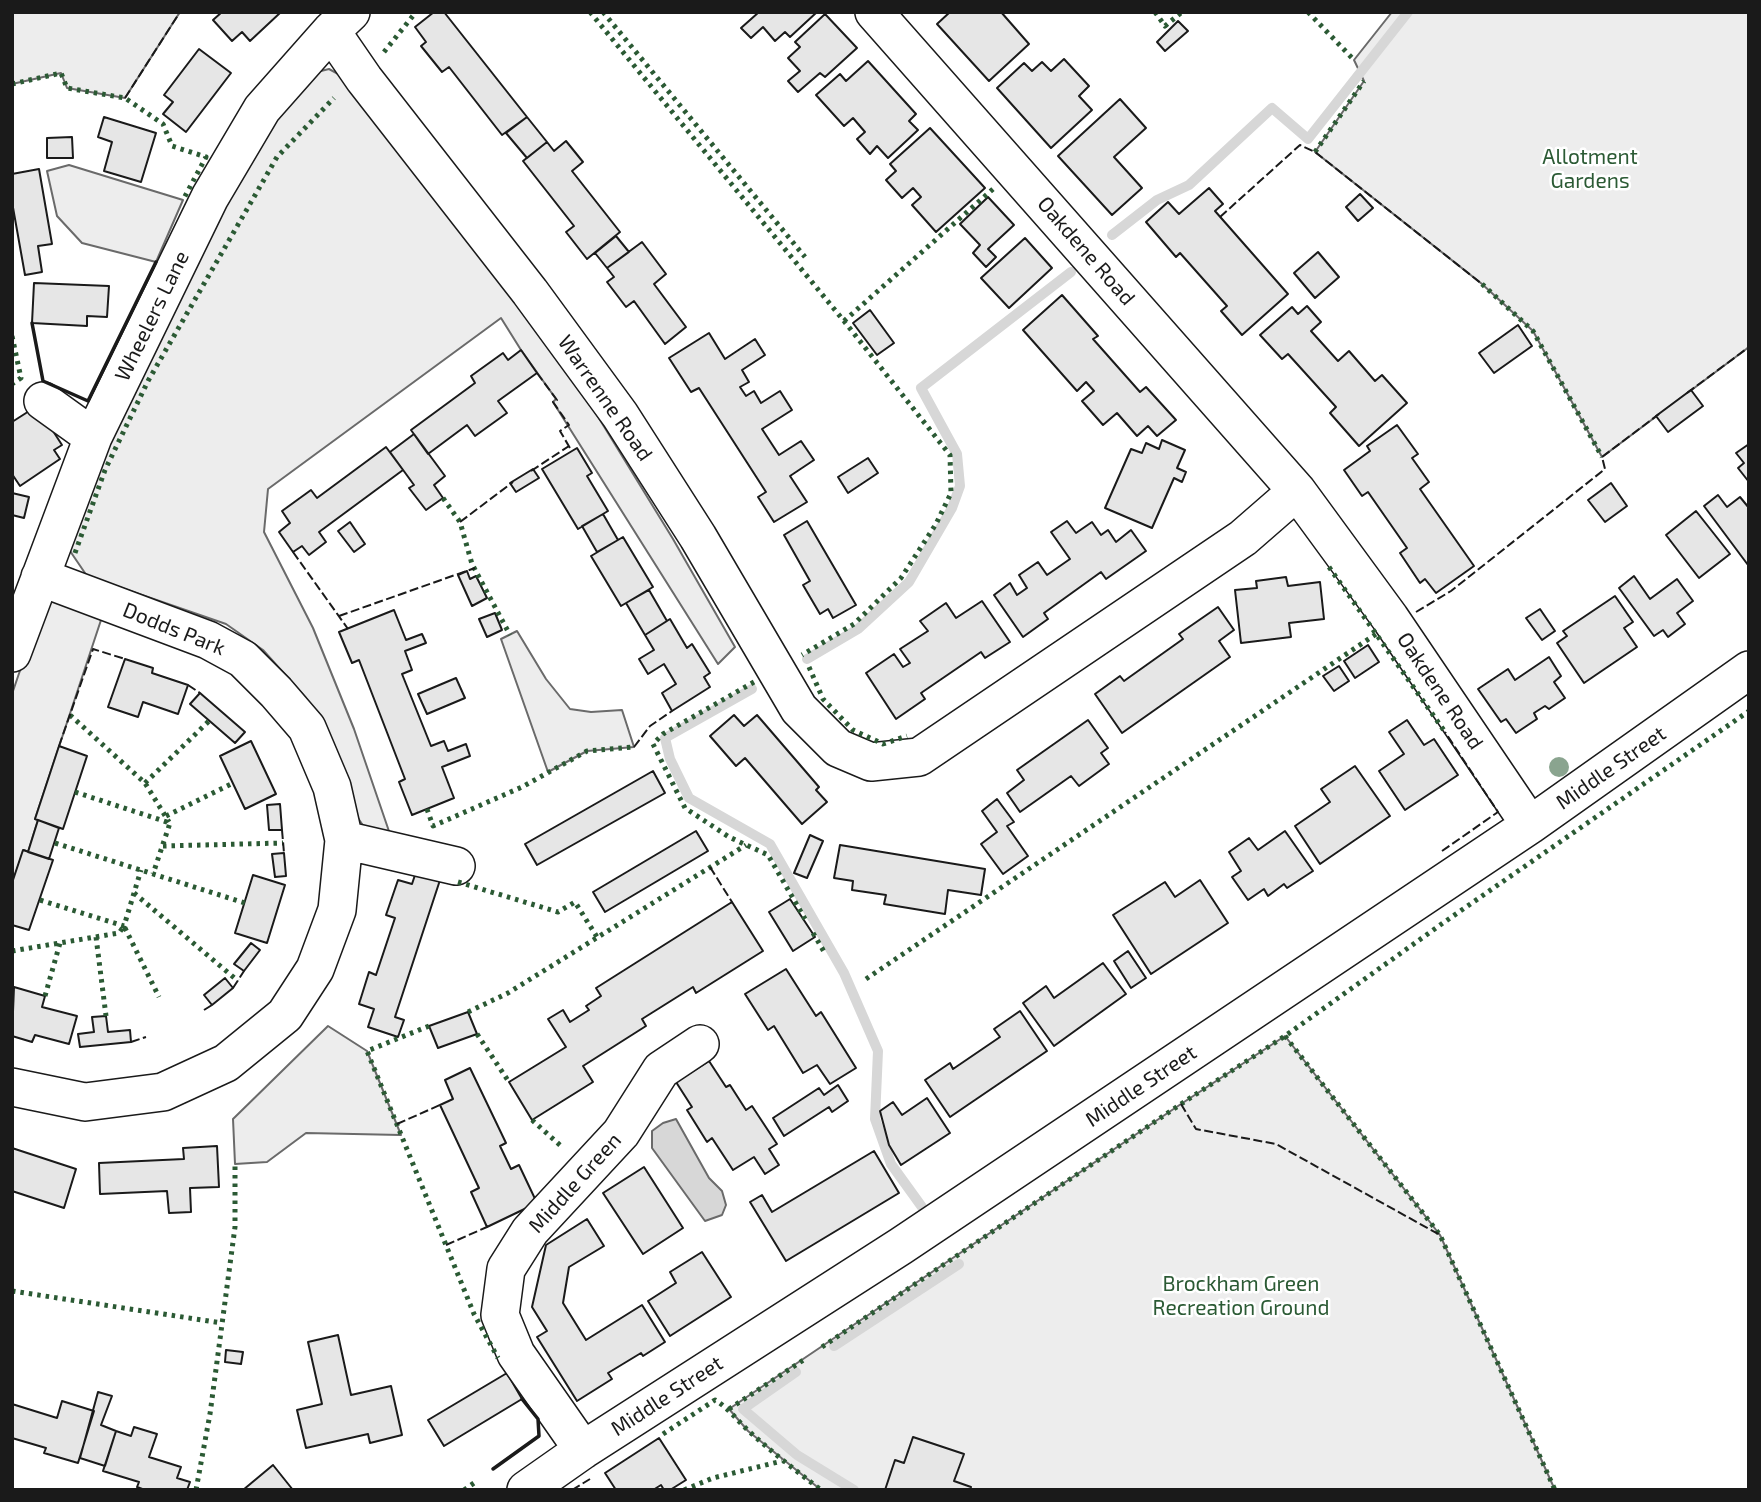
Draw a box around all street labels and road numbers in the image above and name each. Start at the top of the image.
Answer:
street label: Oakdene Road [1032,191,1140,311]
street label: Wheelers Lane [110,247,194,385]
street label: Warrenne Road [552,330,658,466]
street label: Dodds Park [119,597,229,661]
street label: Oakdene Road [1392,628,1488,754]
street label: Middle Street [1551,721,1671,815]
street label: Middle Street [1081,1040,1201,1132]
street label: Middle Green [523,1128,627,1238]
street label: Middle Street [606,1351,728,1441]

